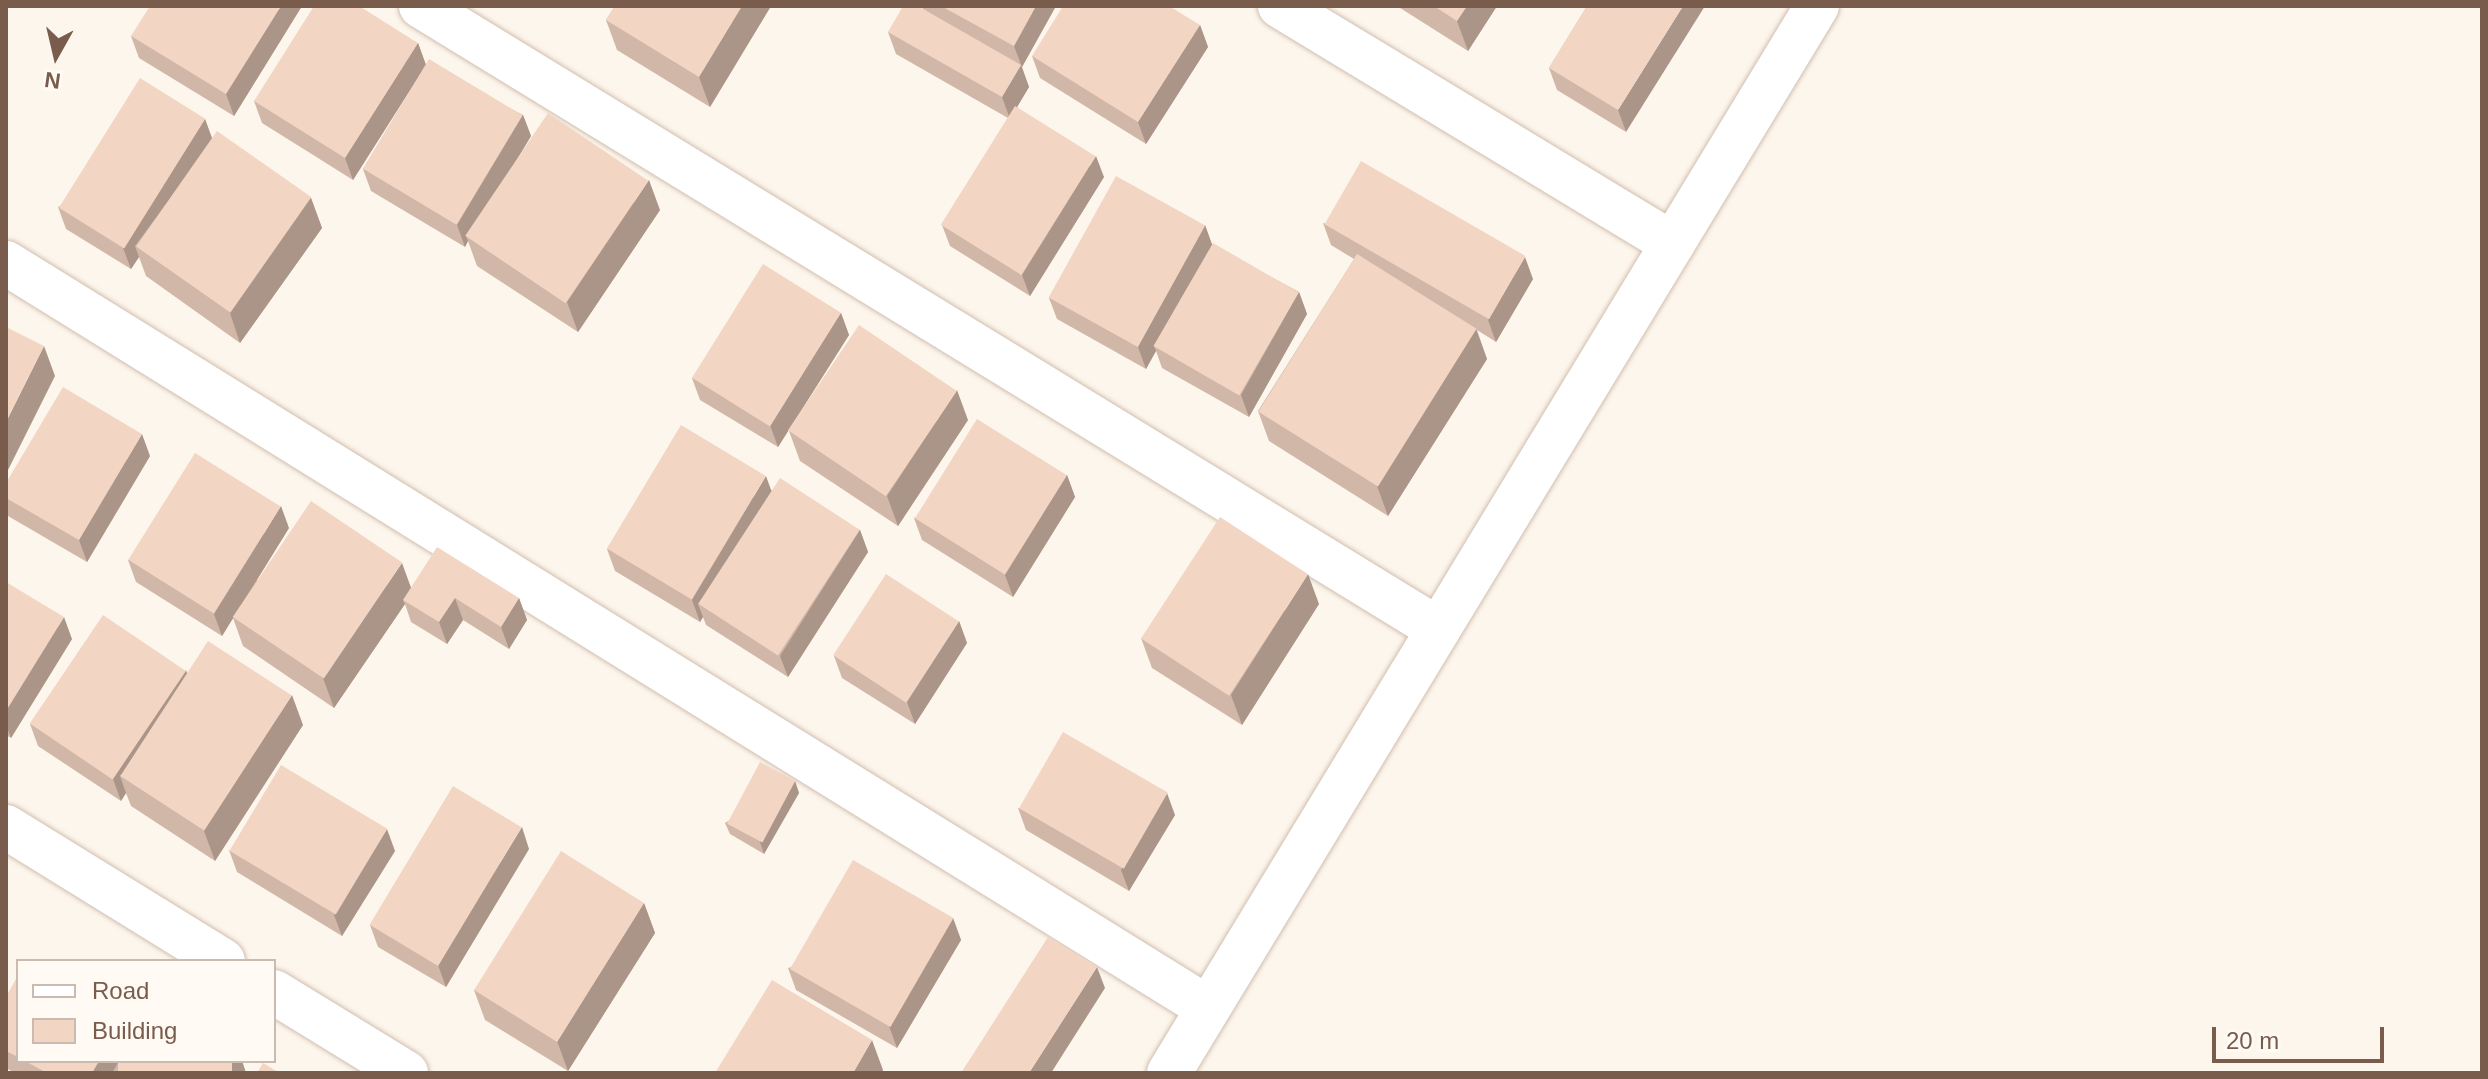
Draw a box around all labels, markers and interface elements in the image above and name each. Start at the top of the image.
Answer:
north arrow [16,16,96,96]
text: N [43,67,62,94]
legend [16,959,276,1063]
text: Road [92,977,149,1004]
scale bar [2216,1011,2388,1061]
text: Building [92,1017,177,1044]
text: 20 m [2226,1027,2279,1054]

